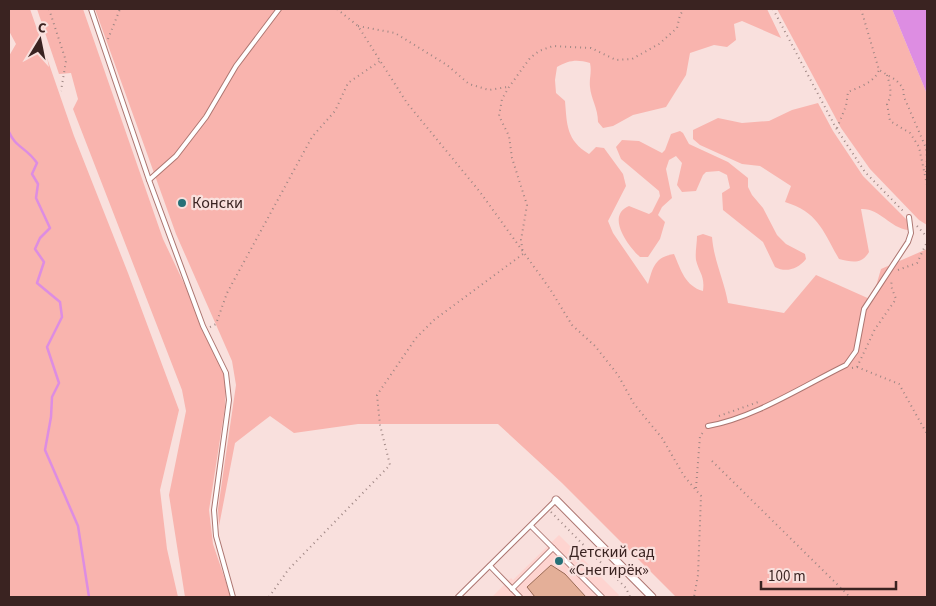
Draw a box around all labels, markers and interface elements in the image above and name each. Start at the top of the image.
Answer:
north arrow [15,15,65,65]
text: С [36,18,48,39]
place label: Конски [192,192,243,214]
marker: Конски [176,197,188,209]
place label: Детский сад «Снегирёк» [569,541,655,581]
marker: Детский сад «Снегирёк» [553,555,565,567]
scale bar [761,558,896,590]
text: 100 m [768,566,806,587]

